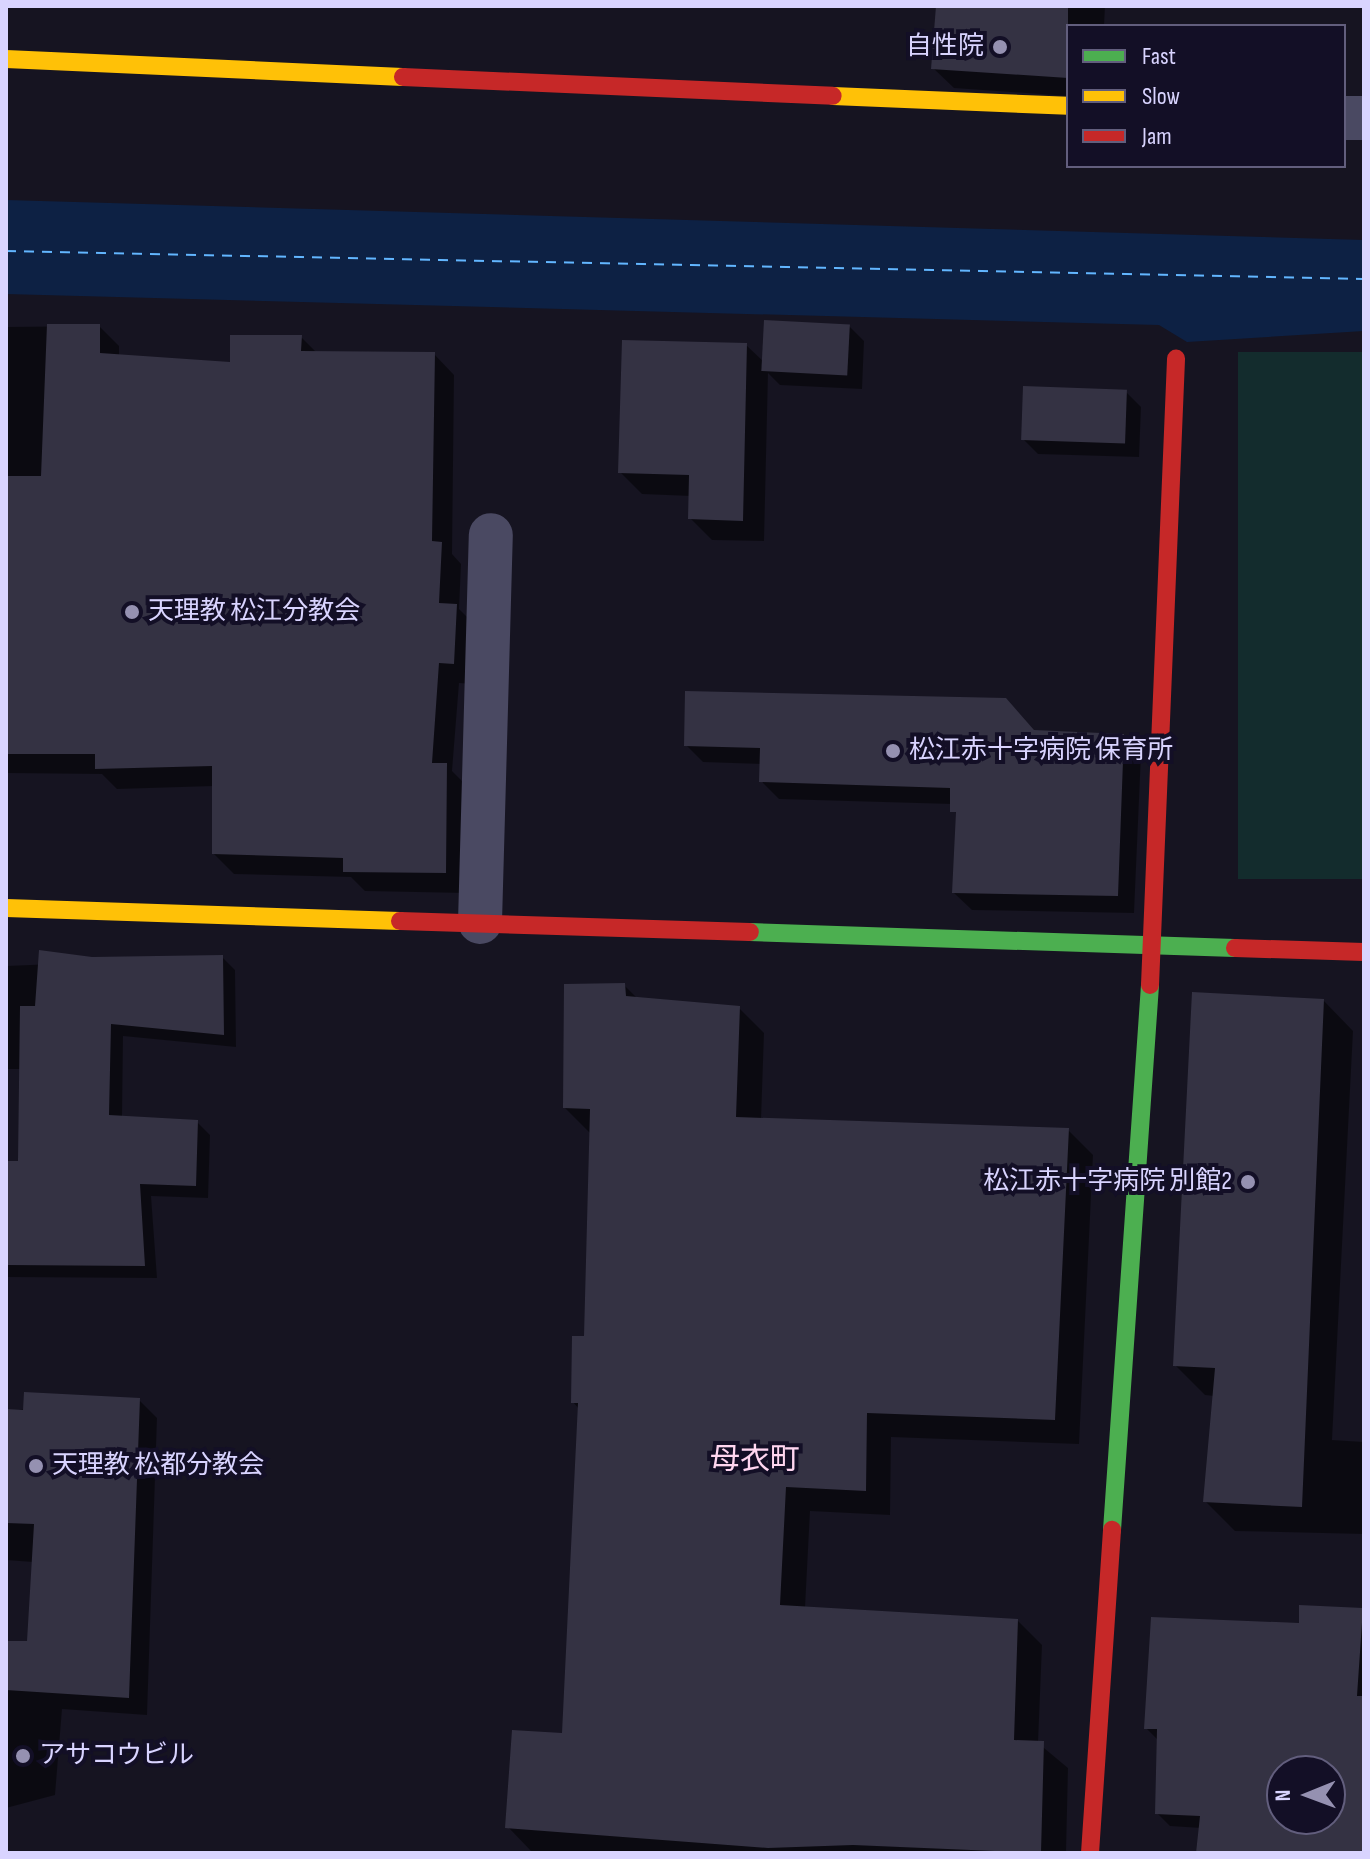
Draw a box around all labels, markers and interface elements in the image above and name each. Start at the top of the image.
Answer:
legend [1066,24,1346,168]
place label: 自性院 [906,31,984,63]
marker: 自性院 [991,38,1009,56]
text: Fast [1142,42,1176,71]
text: Slow [1142,82,1180,111]
text: Jam [1142,122,1172,151]
place label: 天理教 松江分教会 [148,596,360,628]
marker: 天理教 松江分教会 [123,603,141,621]
place label: 松江赤十字病院 保育所 [909,735,1173,767]
marker: 松江赤十字病院 保育所 [884,742,902,760]
place label: 松江赤十字病院 別館2 [983,1166,1232,1198]
marker: 松江赤十字病院 別館2 [1239,1173,1257,1191]
district label: 母衣町 [710,1442,800,1478]
place label: 天理教 松都分教会 [52,1450,264,1482]
marker: 天理教 松都分教会 [27,1457,45,1475]
place label: アサコウビル [39,1740,195,1772]
marker: アサコウビル [14,1747,32,1765]
north arrow [1266,1755,1346,1835]
text: N [1270,1789,1297,1802]

